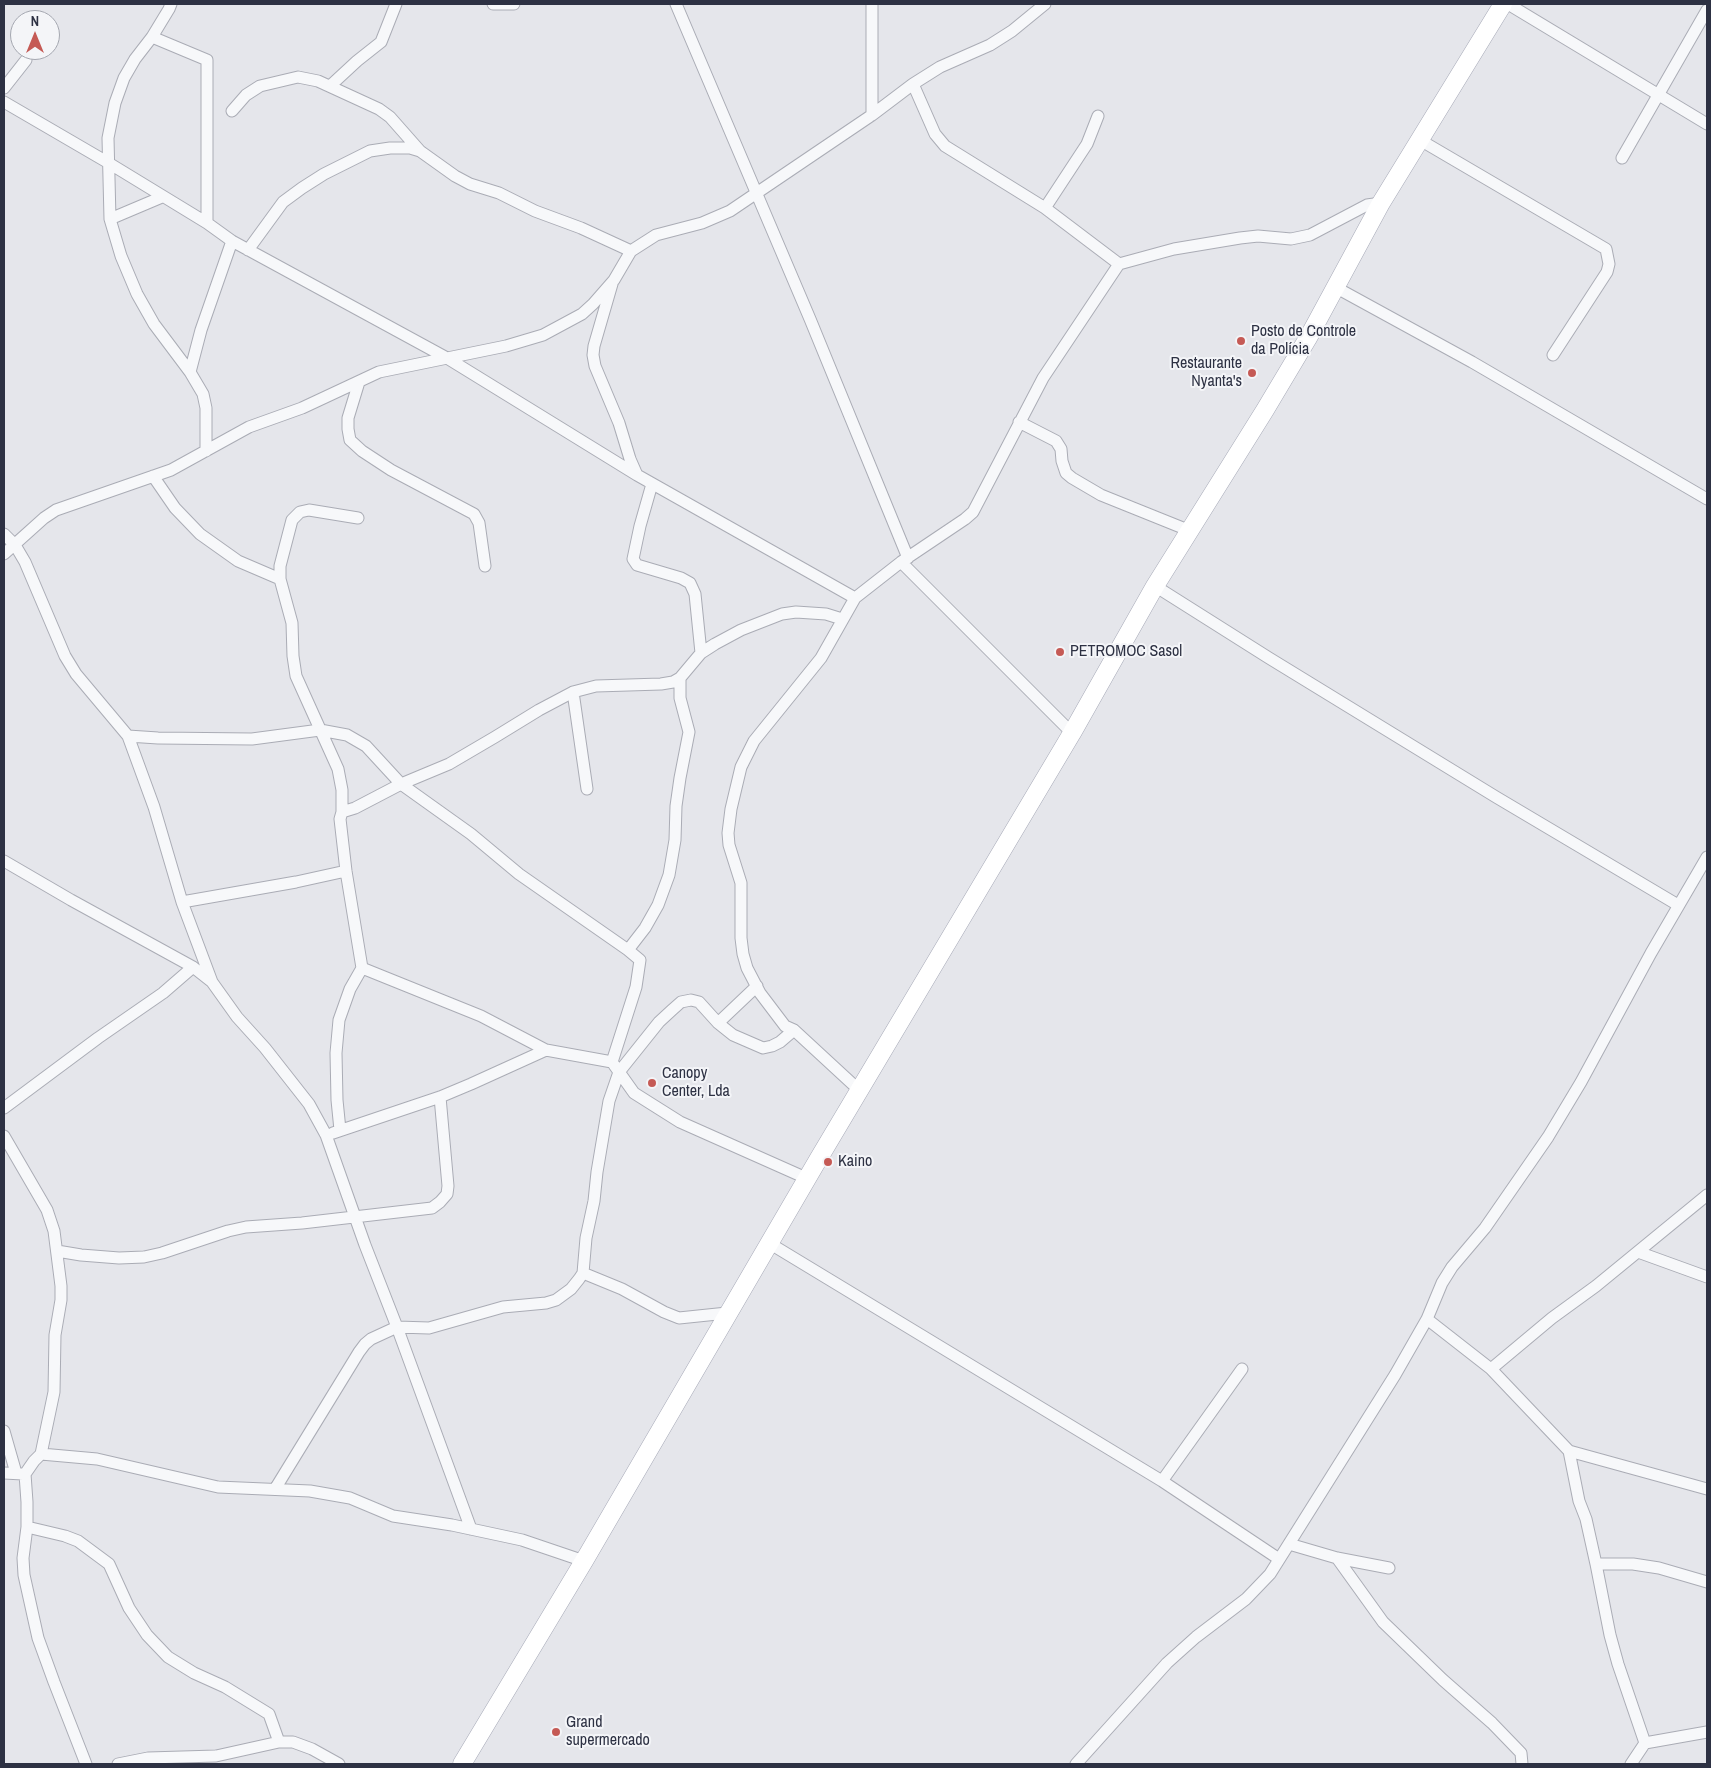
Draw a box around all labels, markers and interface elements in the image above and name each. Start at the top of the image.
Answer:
north arrow [10,10,60,60]
text: N [31,12,39,30]
place label: Posto de Controle da Polícia [1251,322,1356,360]
marker: Posto de Controle da Polícia [1235,335,1247,347]
place label: Restaurante Nyanta's [1171,354,1242,392]
marker: Restaurante Nyanta's [1246,367,1258,379]
place label: PETROMOC Sasol [1070,642,1182,662]
marker: PETROMOC Sasol [1054,646,1066,658]
place label: Canopy Center, Lda [662,1064,730,1102]
marker: Canopy Center, Lda [646,1077,658,1089]
place label: Kaino [838,1152,872,1172]
marker: Kaino [822,1156,834,1168]
place label: Grand supermercado [566,1713,650,1751]
marker: Grand supermercado [550,1726,562,1738]

